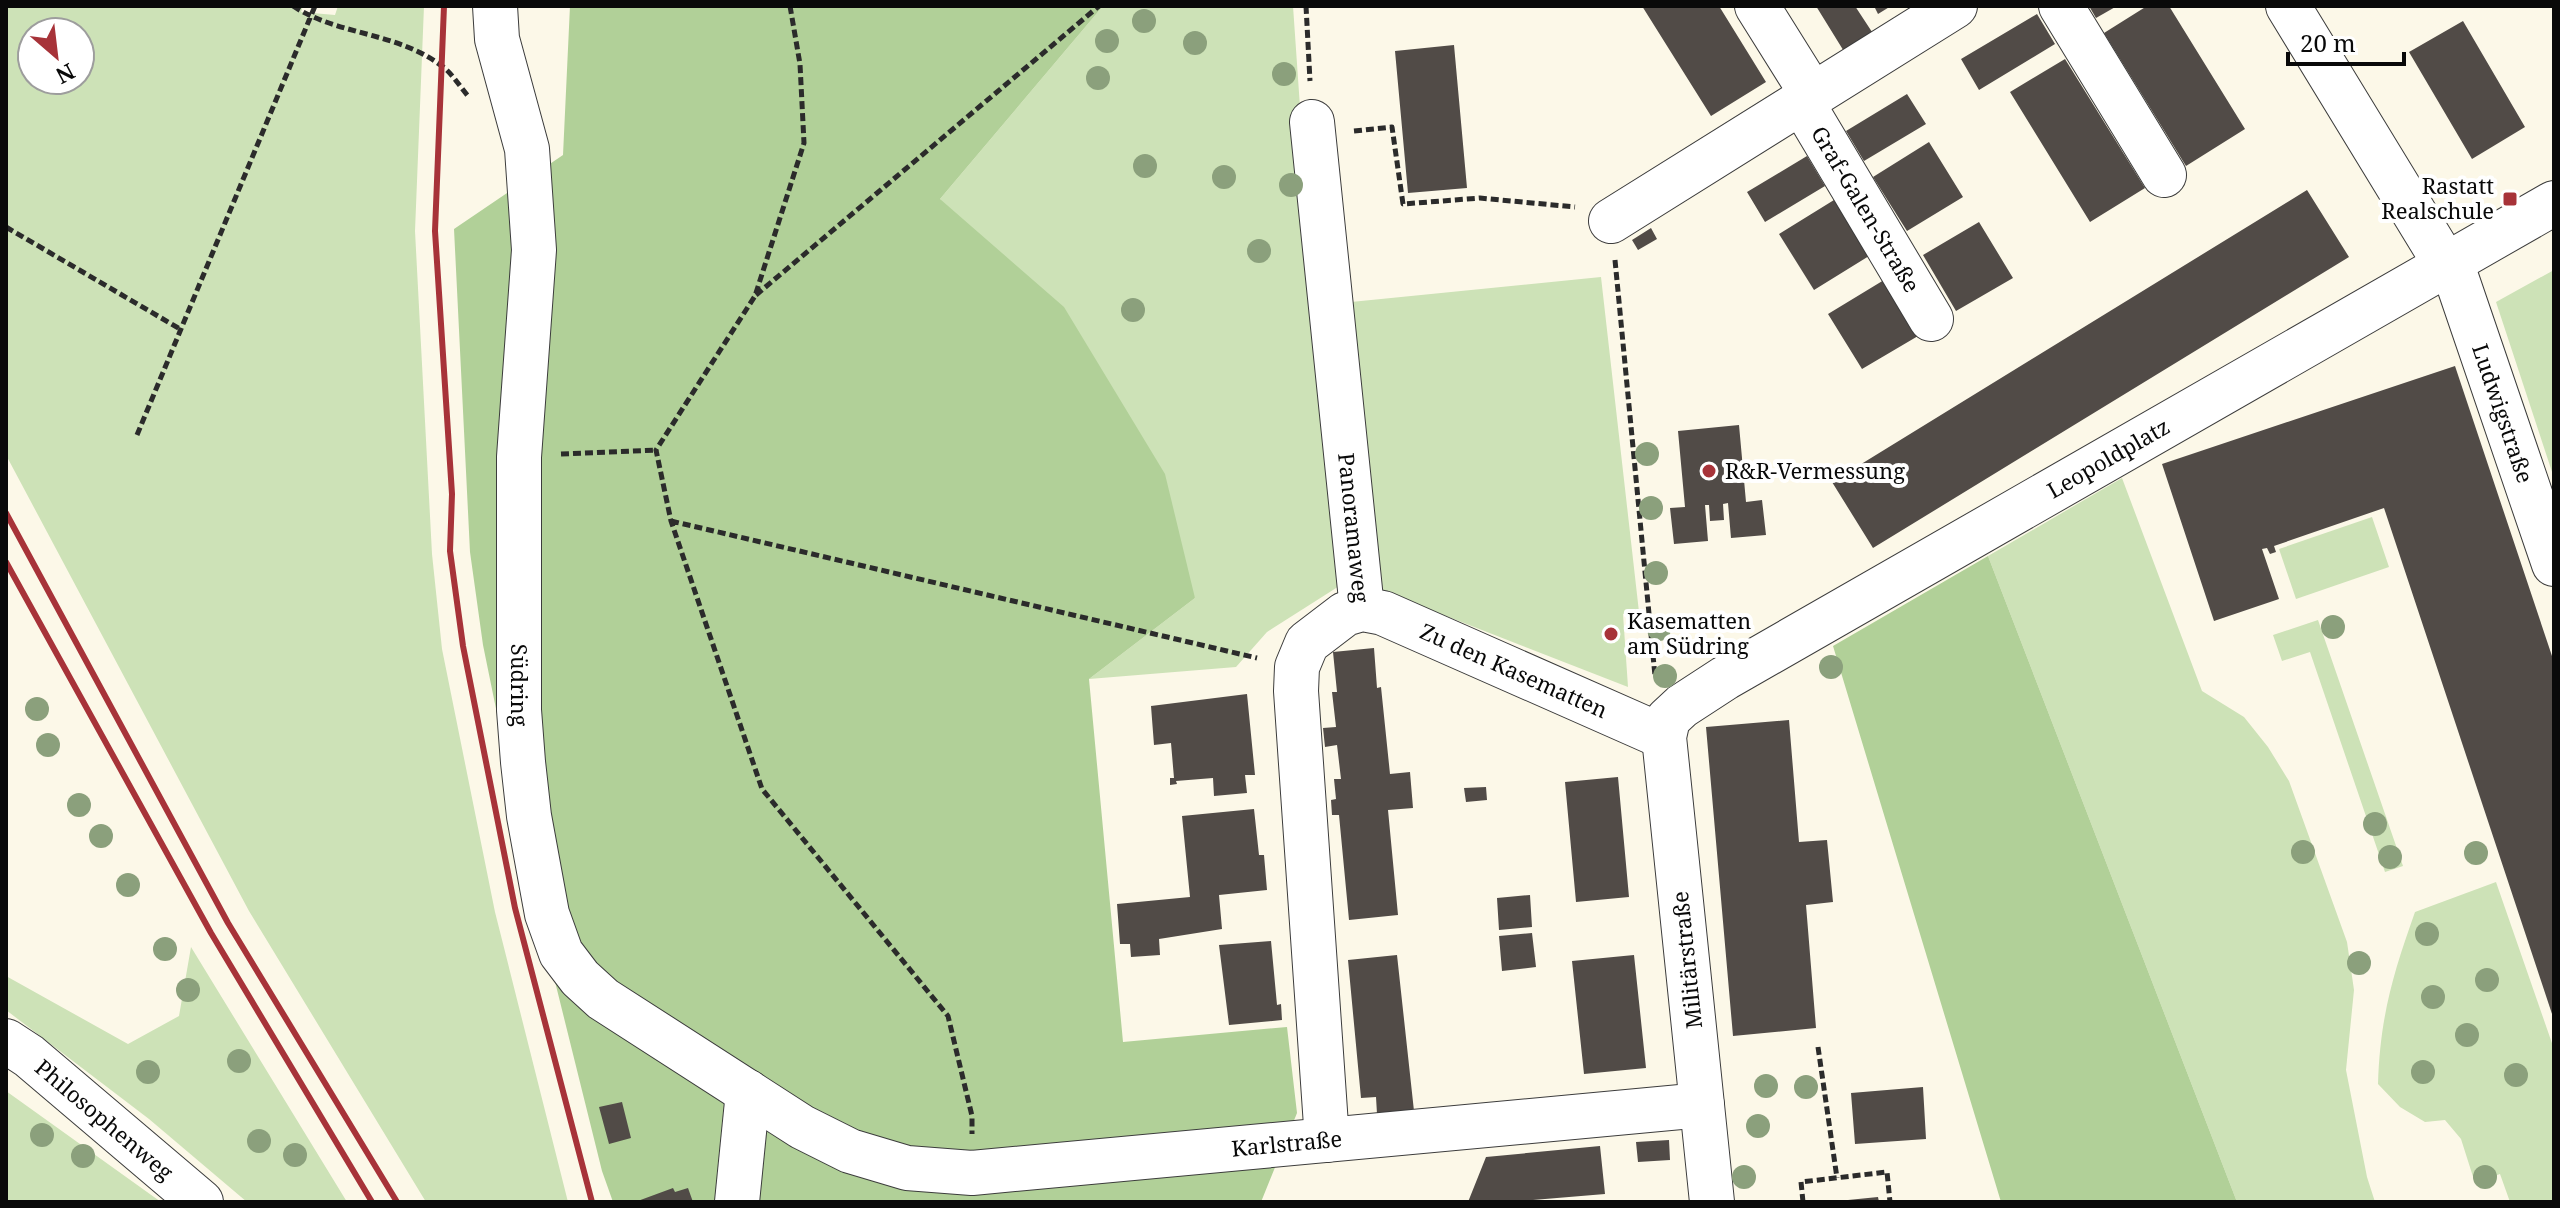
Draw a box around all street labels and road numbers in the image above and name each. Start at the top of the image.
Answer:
street label: Graf-Galen-Straße [1805,120,1928,297]
street label: Ludwigstraße [2466,340,2541,487]
street label: Leopoldplatz [2041,411,2174,504]
street label: Panoramaweg [1332,451,1377,604]
street label: Zu den Kasematten [1416,615,1613,724]
street label: Südring [505,644,536,728]
street label: Militärstraße [1664,890,1708,1030]
street label: Philosophenweg [29,1052,180,1186]
street label: Karlstraße [1230,1123,1343,1163]

